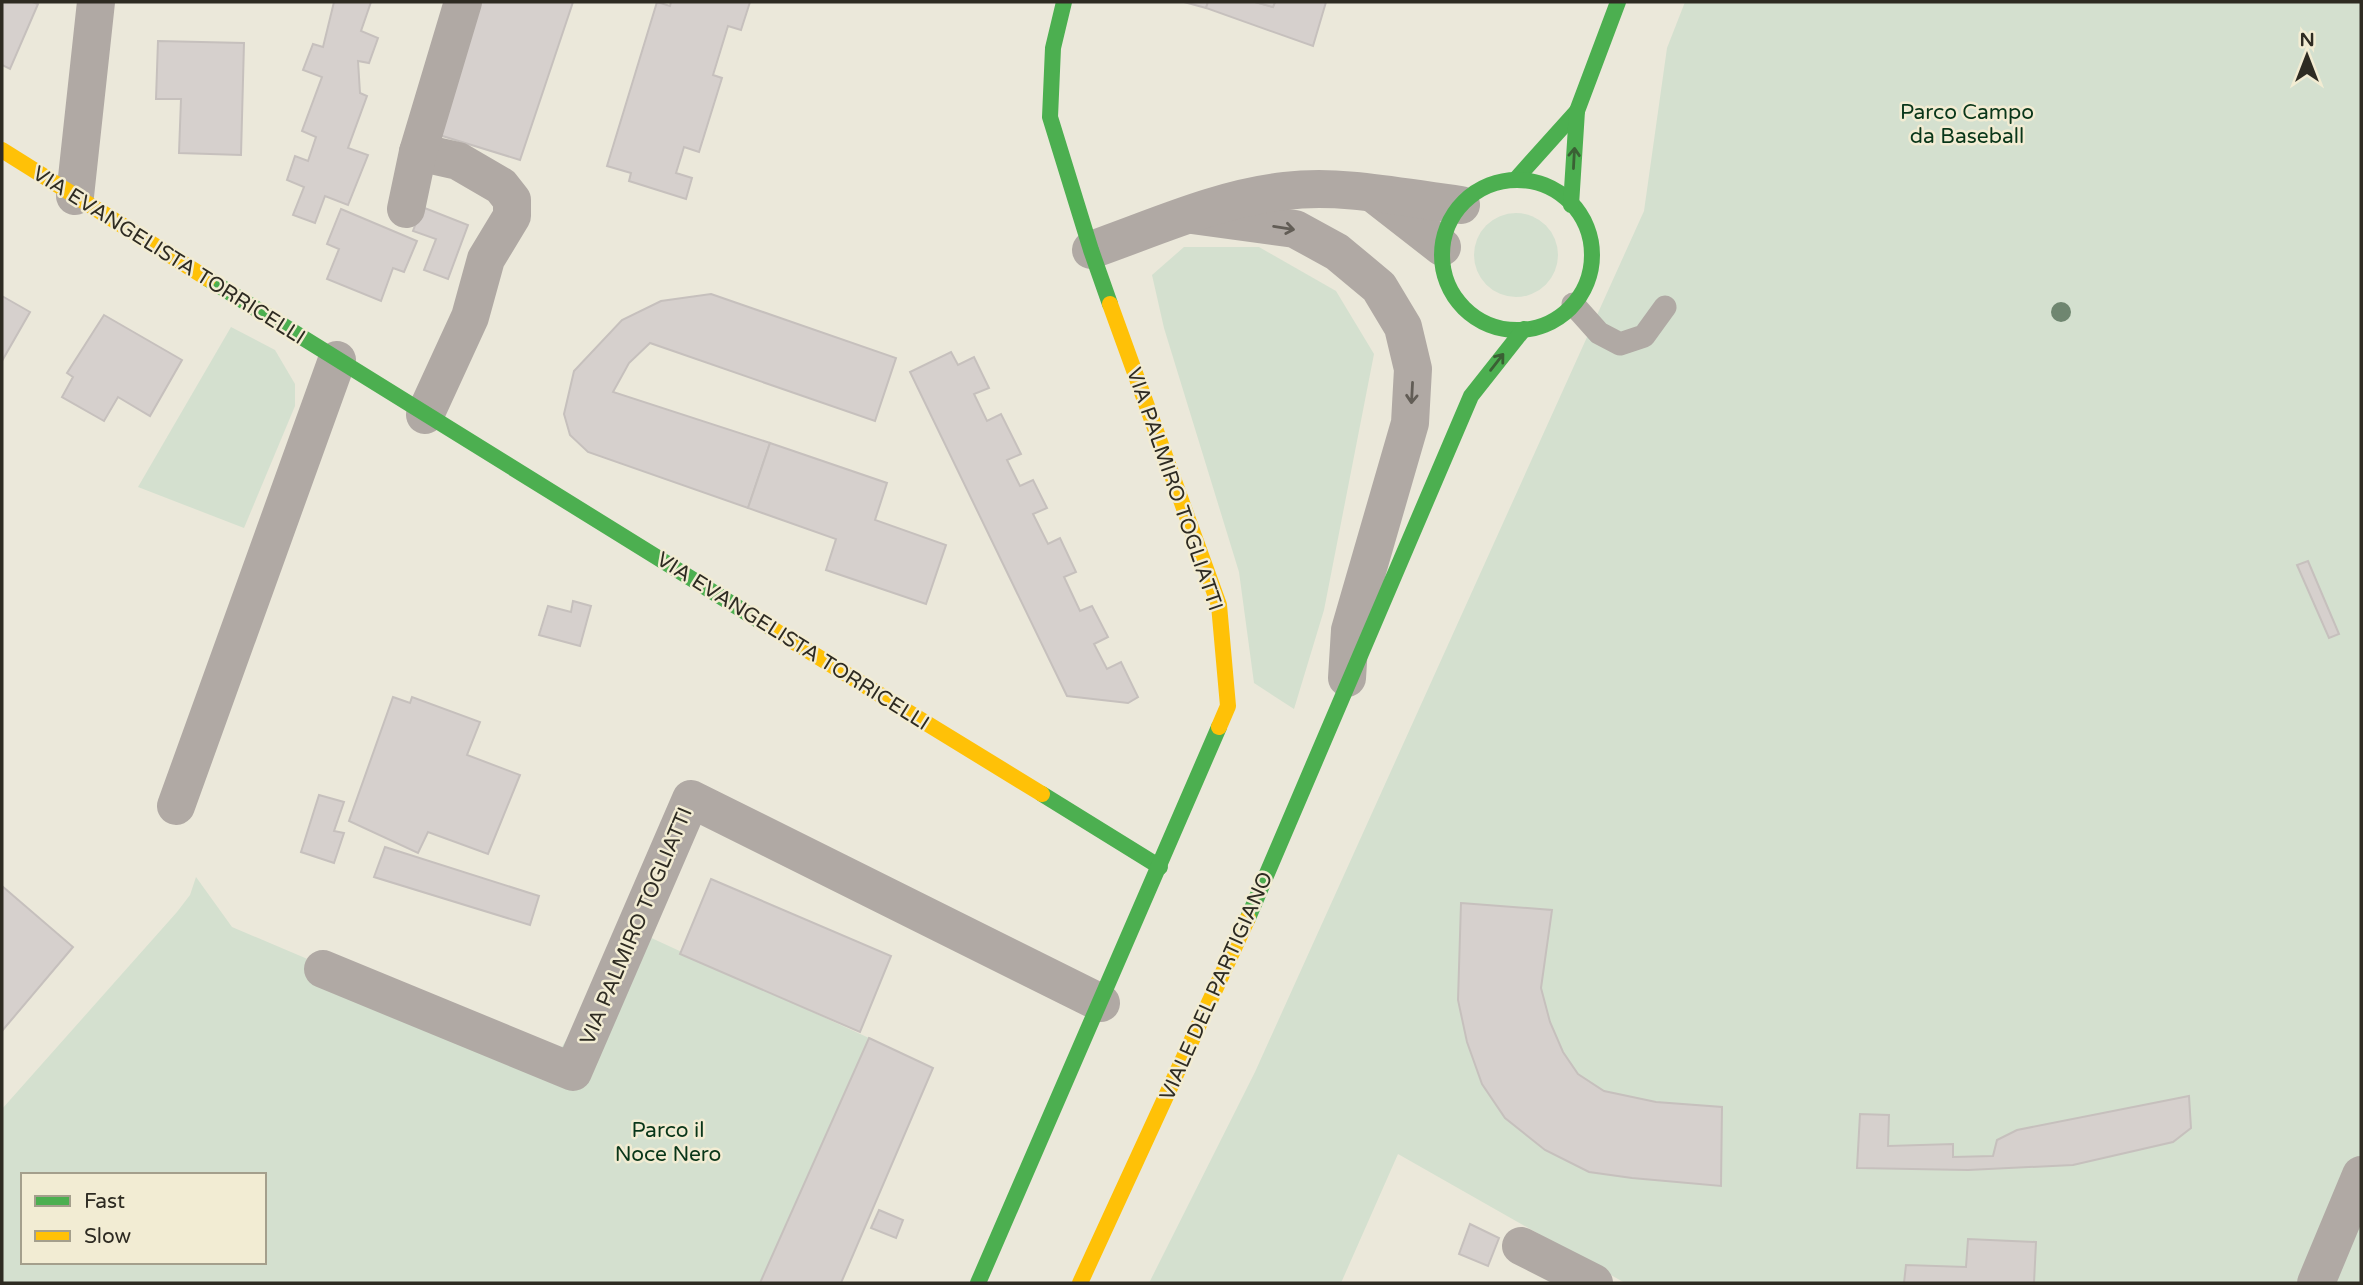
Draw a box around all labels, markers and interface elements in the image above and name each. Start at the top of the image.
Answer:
north arrow [2272,21,2342,91]
text: N [2299,29,2315,51]
park label: Parco Campo da Baseball [1900,100,2034,149]
one-way arrow [1568,147,1581,170]
street label: VIA EVANGELISTA TORRICELLI [28,161,310,350]
one-way arrow [1272,222,1295,235]
one-way arrow [1490,354,1505,372]
street label: VIA PALMIRO TOGLIATTI [1121,364,1228,614]
one-way arrow [1405,381,1418,404]
street label: VIA EVANGELISTA TORRICELLI [652,547,934,736]
street label: VIA PALMIRO TOGLIATTI [575,804,698,1049]
street label: VIALE DEL PARTIGIANO [1155,868,1278,1105]
park label: Parco il Noce Nero [615,1118,721,1167]
legend [21,1173,266,1264]
text: Fast [84,1189,125,1214]
text: Slow [84,1224,132,1249]

